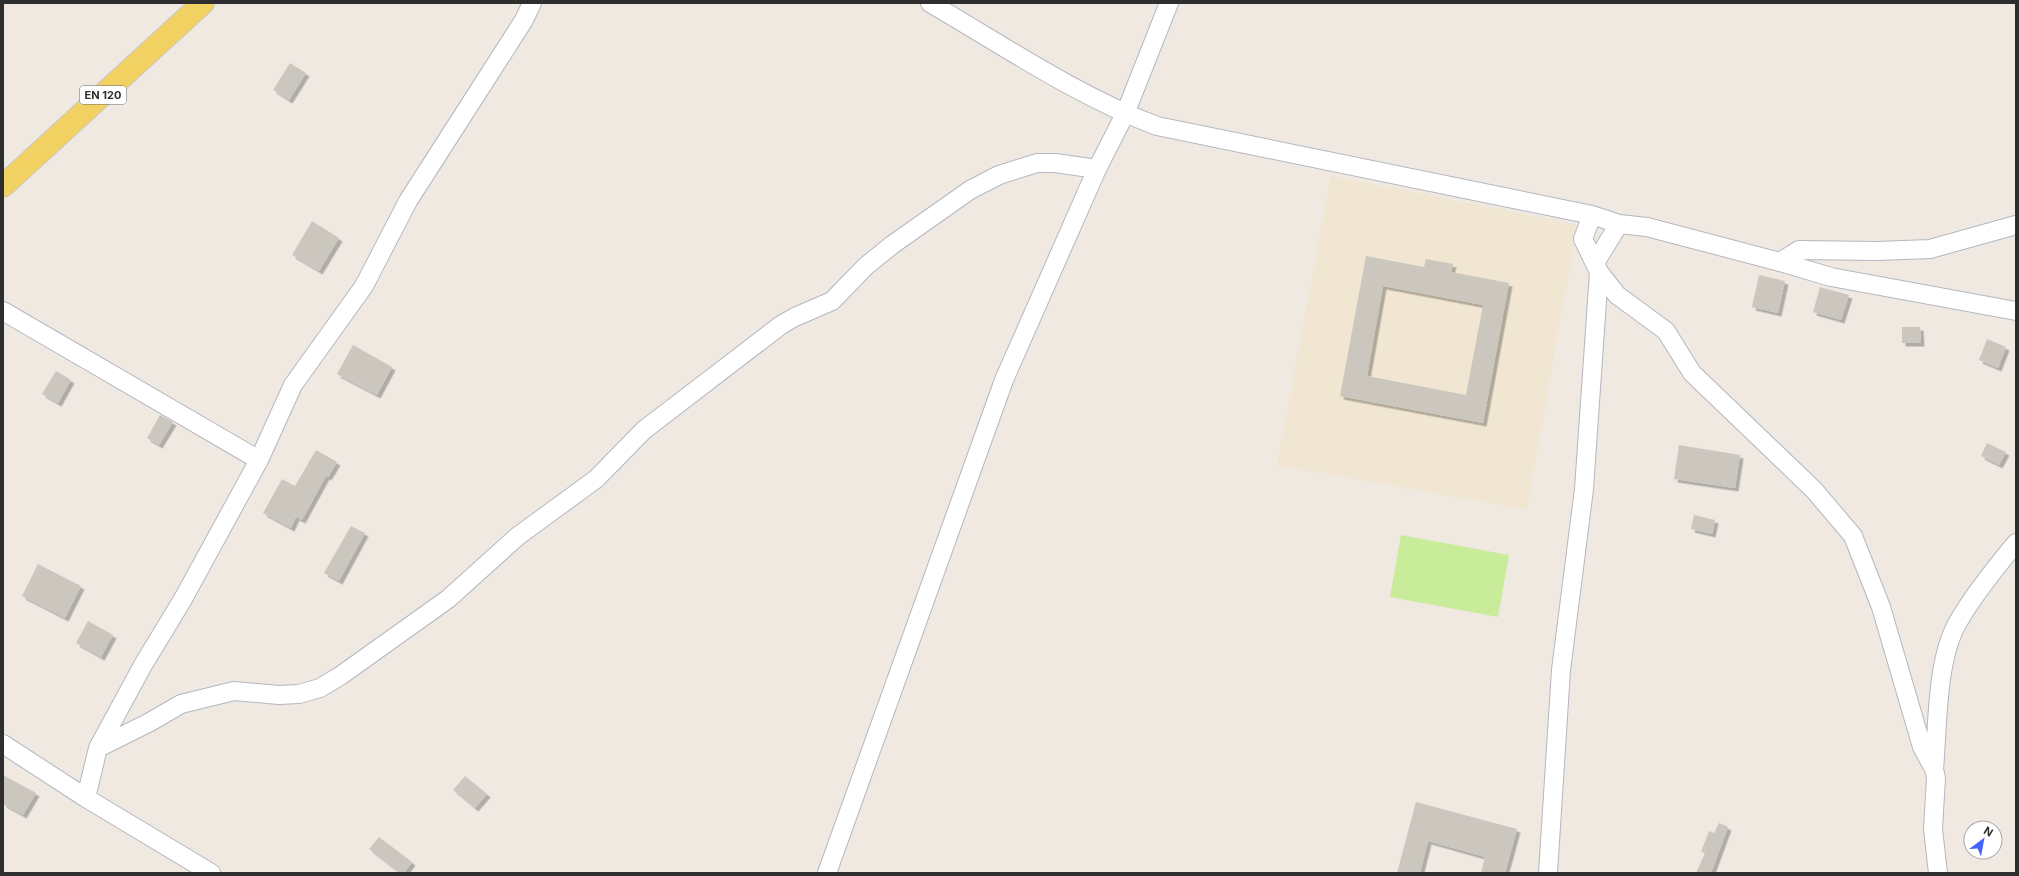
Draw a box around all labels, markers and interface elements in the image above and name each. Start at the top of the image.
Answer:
road number: EN 120 [80,86,126,104]
north arrow [1963,820,2003,860]
text: N [1981,823,1996,840]

